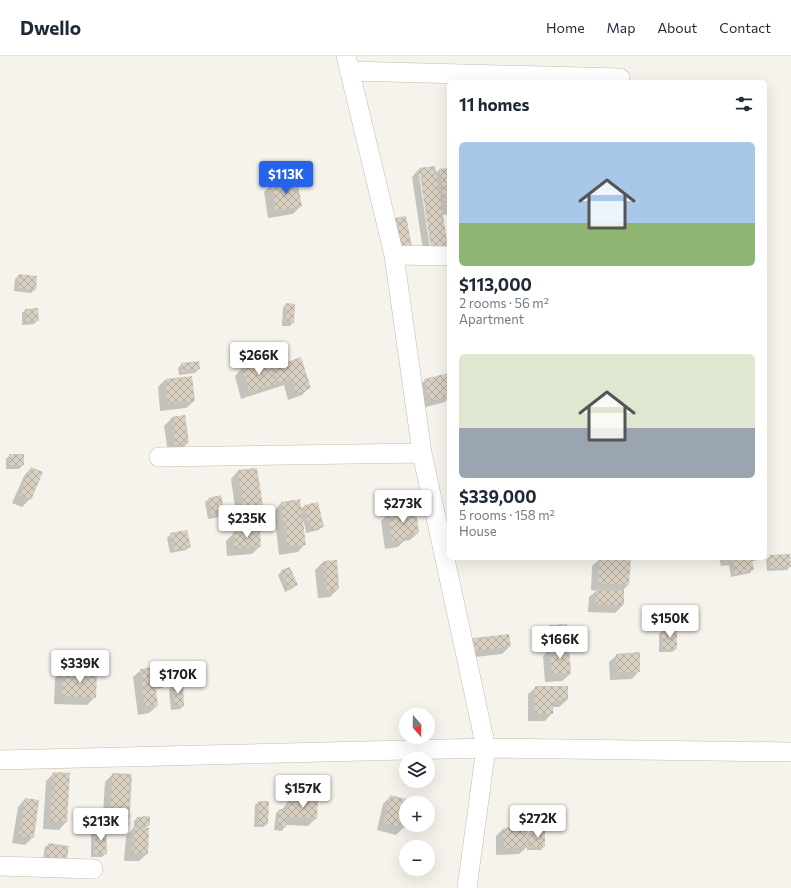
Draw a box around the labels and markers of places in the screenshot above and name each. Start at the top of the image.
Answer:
pin: $113K [258,161,314,195]
pin: $266K [231,342,287,376]
pin: $273K [375,490,431,524]
pin: $235K [219,505,275,539]
pin: $150K [642,605,698,639]
pin: $166K [532,626,588,660]
pin: $339K [52,650,108,684]
pin: $170K [150,661,206,695]
pin: $157K [275,775,331,809]
pin: $272K [510,805,566,839]
pin: $213K [73,808,129,842]

